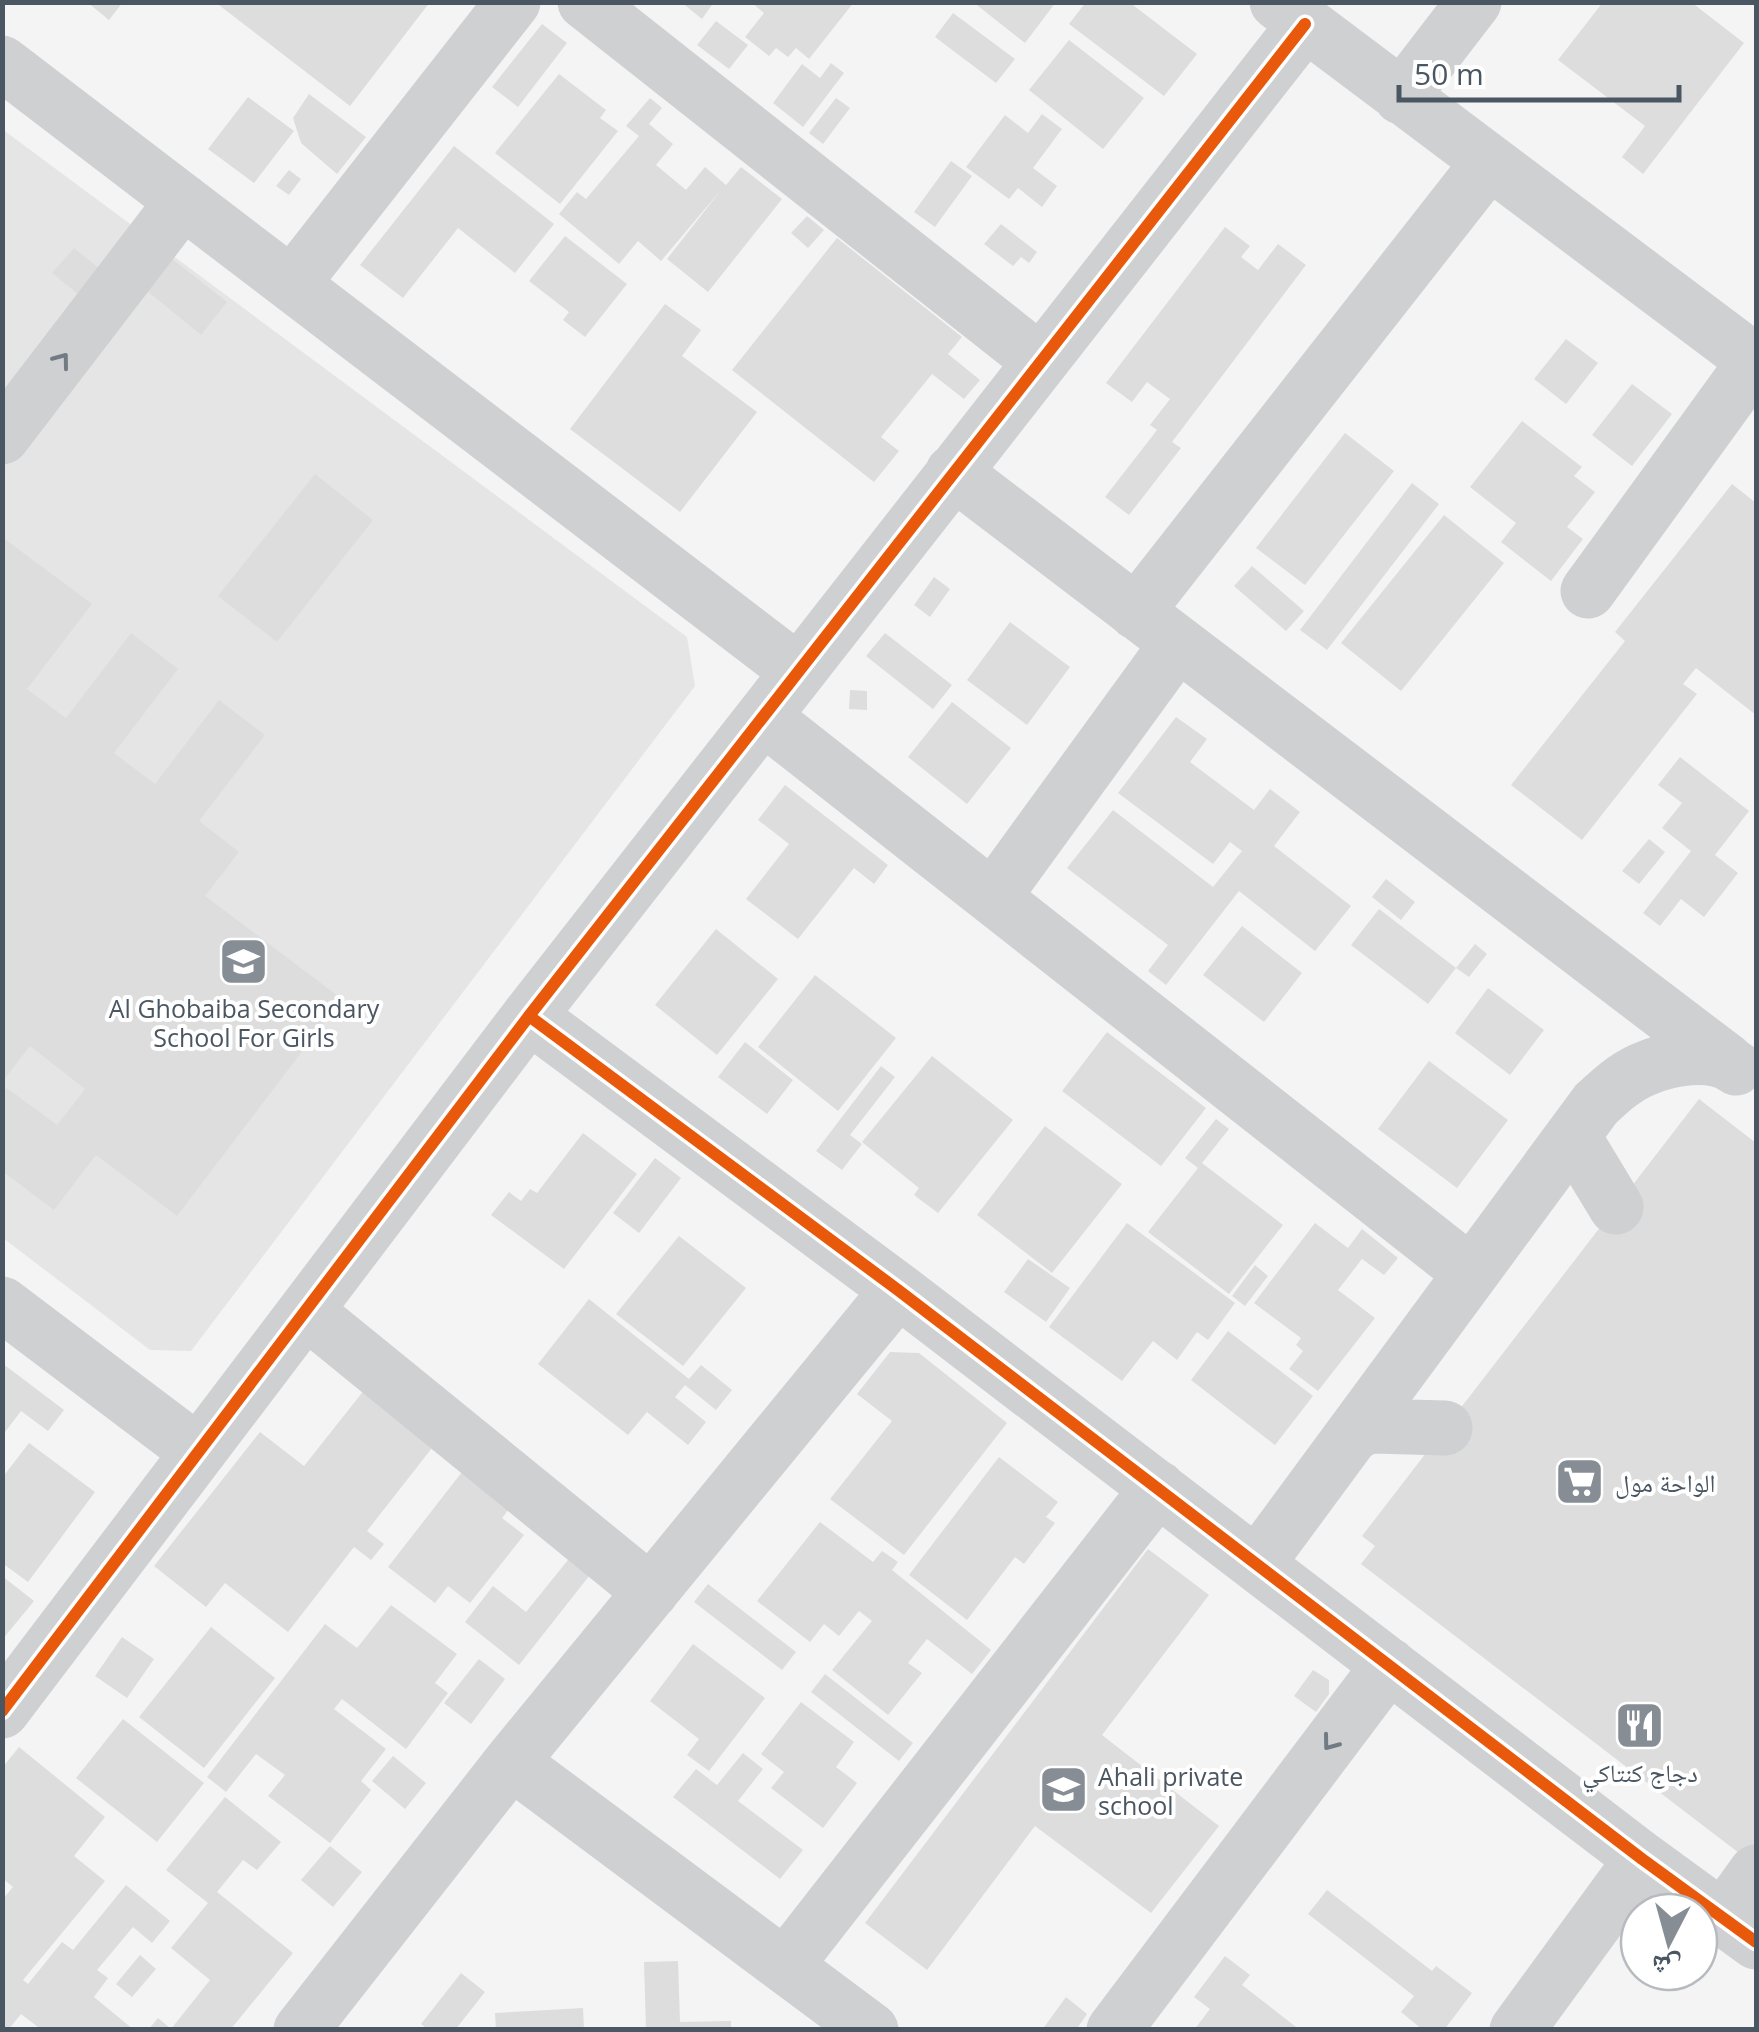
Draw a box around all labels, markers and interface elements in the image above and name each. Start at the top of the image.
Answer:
scale bar [1399,40,1679,102]
text: 50 m [1414,53,1484,94]
one-way arrow [50,353,68,371]
school or university icon: Al Ghobaiba Secondary School For Girls [218,936,270,988]
place label: Al Ghobaiba Secondary School For Girls [109,991,380,1054]
supermarket icon: الواحة مول [1554,1456,1606,1508]
place label: الواحة مول [1615,1465,1716,1499]
restaurant icon: دجاج كنتاكي [1614,1700,1666,1752]
one-way arrow [1325,1732,1342,1750]
place label: دجاج كنتاكي [1582,1755,1698,1793]
place label: Ahali private school [1098,1759,1243,1822]
school or university icon: Ahali private school [1037,1764,1089,1816]
north arrow [1619,1892,1719,1992]
text: ش [1650,1947,1683,1988]

